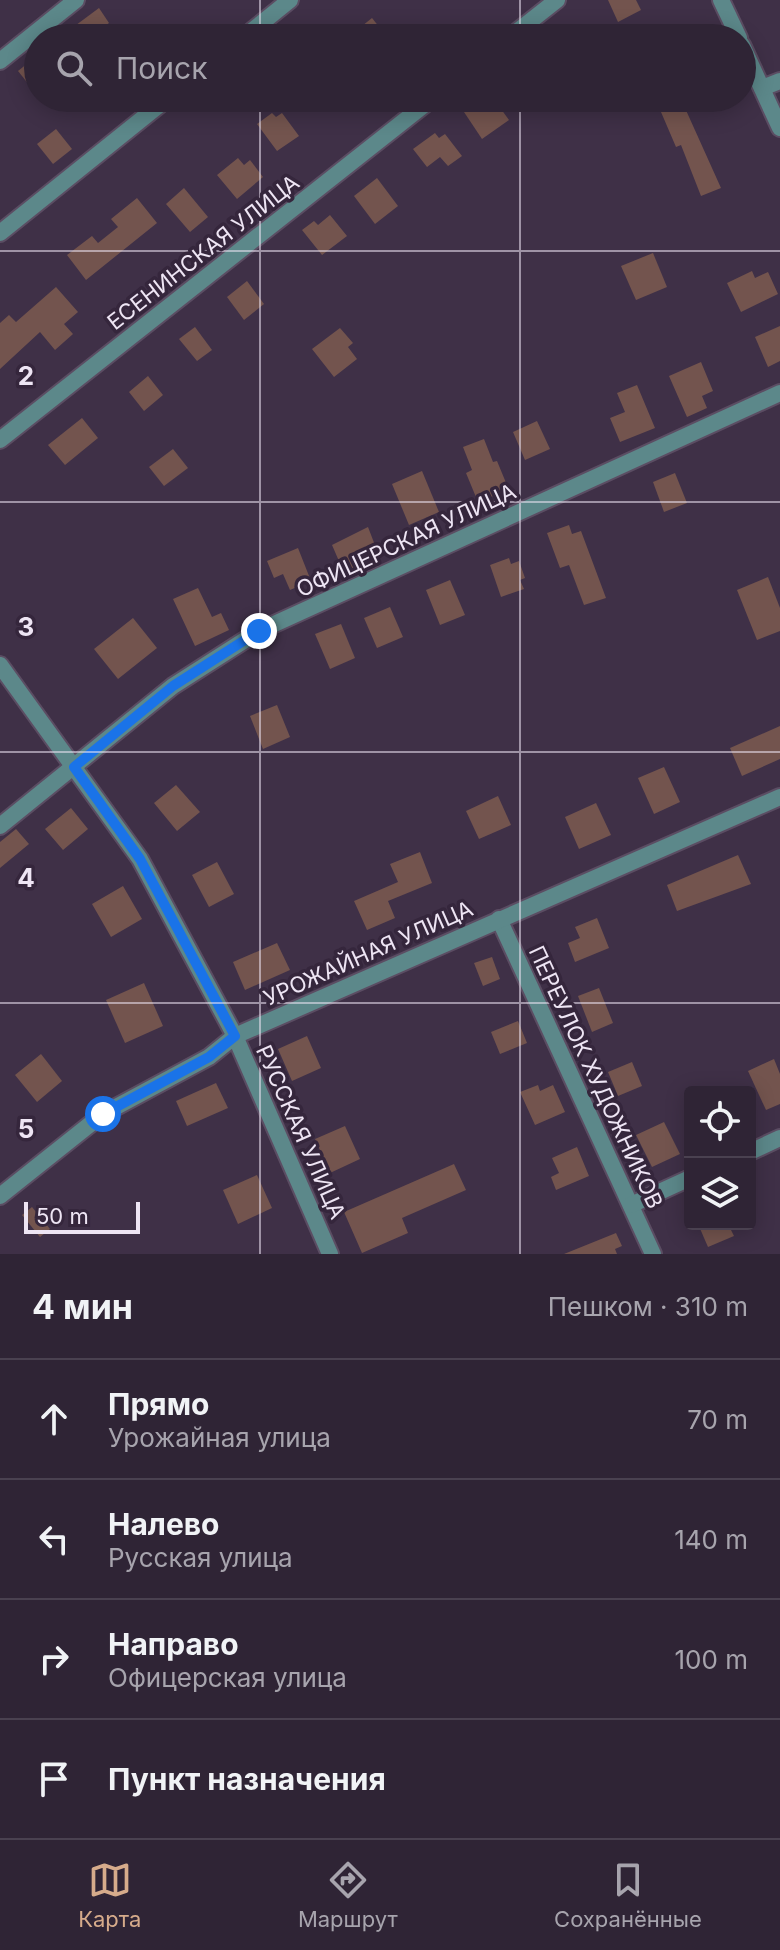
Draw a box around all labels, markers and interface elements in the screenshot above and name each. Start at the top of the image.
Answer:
search box [24,24,756,112]
icon: search [52,46,96,90]
text: Поиск [116,50,207,86]
street label: ЕСЕНИНСКАЯ УЛИЦА [102,169,304,335]
text: 2 [18,360,34,391]
street label: ОФИЦЕРСКАЯ УЛИЦА [292,478,520,602]
text: 3 [18,611,34,642]
route end [241,613,277,649]
text: 4 [17,862,35,893]
street label: УРОЖАЙНАЯ УЛИЦА [259,895,477,1011]
street label: ПЕРЕУЛОК ХУДОЖНИКОВ [524,942,668,1212]
street label: РУССКАЯ УЛИЦА [251,1041,351,1223]
map controls [684,1086,756,1230]
button: locate [684,1086,756,1158]
route start [85,1096,121,1132]
text: 5 [18,1113,34,1144]
button: layers [684,1158,756,1230]
scale bar [24,1198,140,1234]
text: 50 m [36,1203,89,1229]
text: 4 мин [32,1286,133,1327]
text: Пешком · 310 m [548,1291,748,1322]
text: Прямо [108,1386,209,1422]
icon: ahead [32,1397,76,1441]
text: 70 m [687,1404,748,1435]
text: Урожайная улица [108,1422,331,1453]
text: Налево [108,1506,220,1542]
icon: left [32,1517,76,1561]
text: 140 m [674,1524,748,1555]
text: Русская улица [108,1542,293,1573]
text: Направо [108,1626,239,1662]
icon: right [32,1637,76,1681]
text: 100 m [675,1644,748,1675]
text: Офицерская улица [108,1662,347,1693]
icon: arrive [32,1757,76,1801]
text: Пункт назначения [108,1761,386,1797]
tab: Карта [78,1858,141,1932]
tab: Маршрут [298,1858,398,1932]
tab: Сохранённые [554,1858,702,1932]

